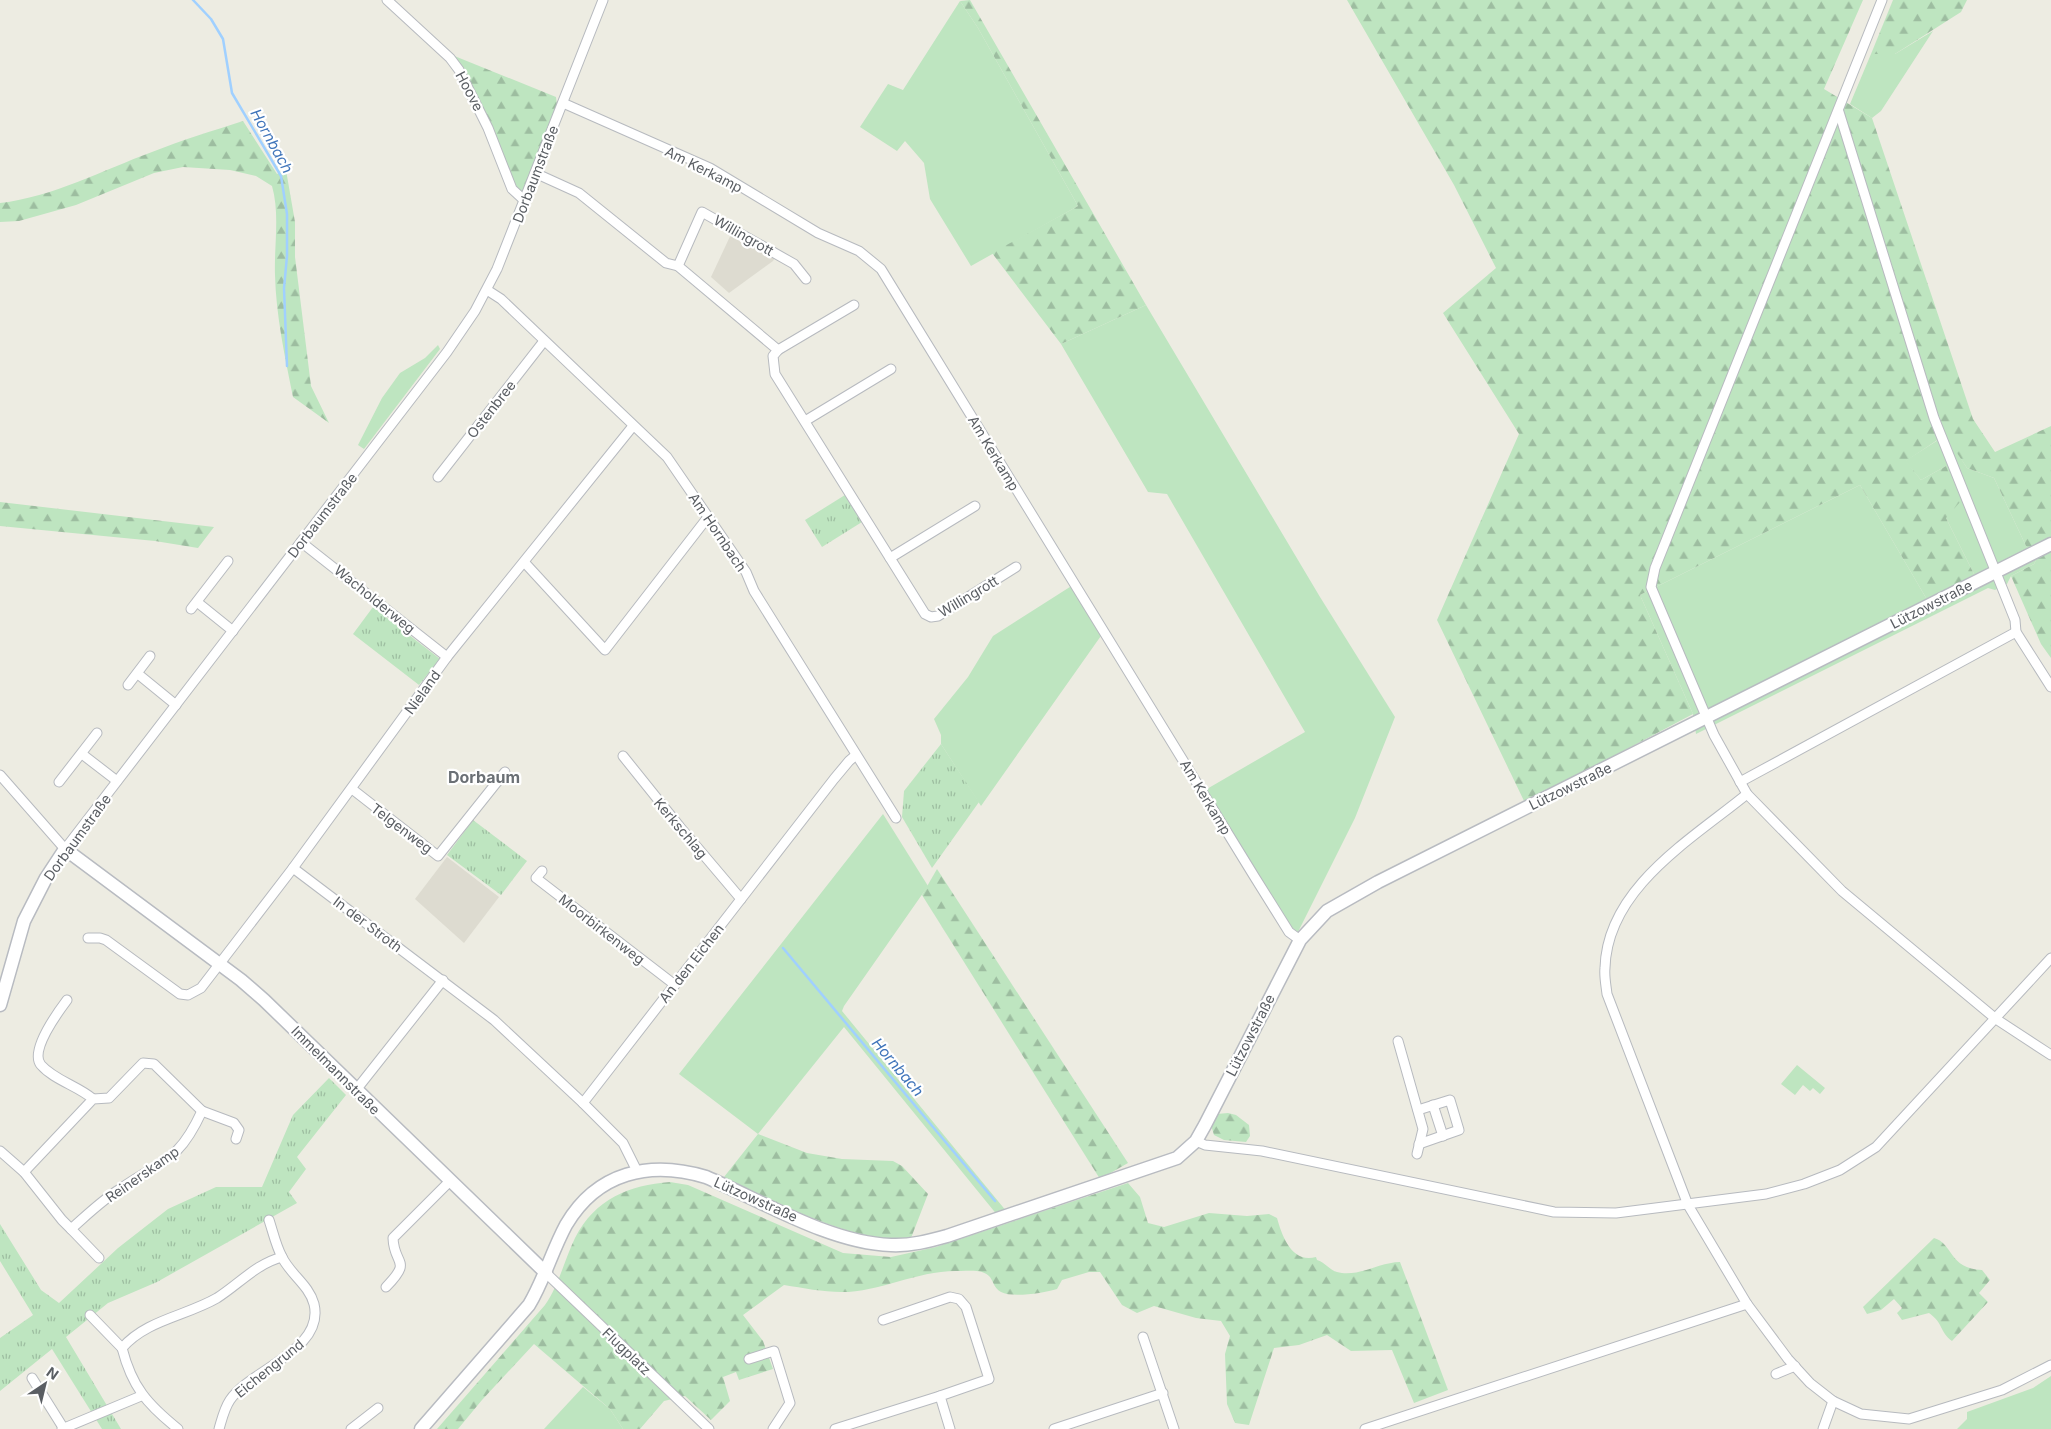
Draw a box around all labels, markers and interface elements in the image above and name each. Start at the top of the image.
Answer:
street label: Hoove [452,68,488,114]
water label: Hornbach [247,105,298,177]
street label: Dorbaumstraße [509,123,561,225]
street label: Am Kerkamp [662,142,746,196]
street label: Willingrott [711,211,777,259]
street label: Ostenbree [463,377,519,441]
street label: Am Kerkamp [965,412,1023,494]
street label: Dorbaumstraße [284,469,360,561]
street label: Am Hornbach [685,489,751,575]
street label: Wacholderweg [331,561,419,637]
street label: Willingrott [935,571,1001,620]
street label: Lützowstraße [1887,576,1975,632]
street label: Nieland [400,667,444,717]
street label: Am Kerkamp [1177,756,1235,838]
street label: Lützowstraße [1526,759,1614,813]
district label: Dorbaum [448,767,520,787]
street label: Dorbaumstraße [40,790,114,884]
street label: Kerkschlag [651,794,711,862]
street label: Telgenweg [368,799,436,857]
street label: Moorbirkenweg [556,890,648,968]
street label: In der Stroth [330,893,406,955]
street label: An den Eichen [655,920,727,1006]
street label: Lützowstraße [1222,991,1278,1079]
street label: Immelmannstraße [288,1022,384,1118]
water label: Hornbach [868,1034,928,1100]
street label: Reinerskamp [102,1142,182,1206]
street label: Lützowstraße [712,1173,800,1225]
street label: Flugplatz [599,1324,655,1378]
street label: Eichengrund [231,1335,307,1401]
north arrow [20,1359,70,1409]
text: N [43,1363,62,1383]

